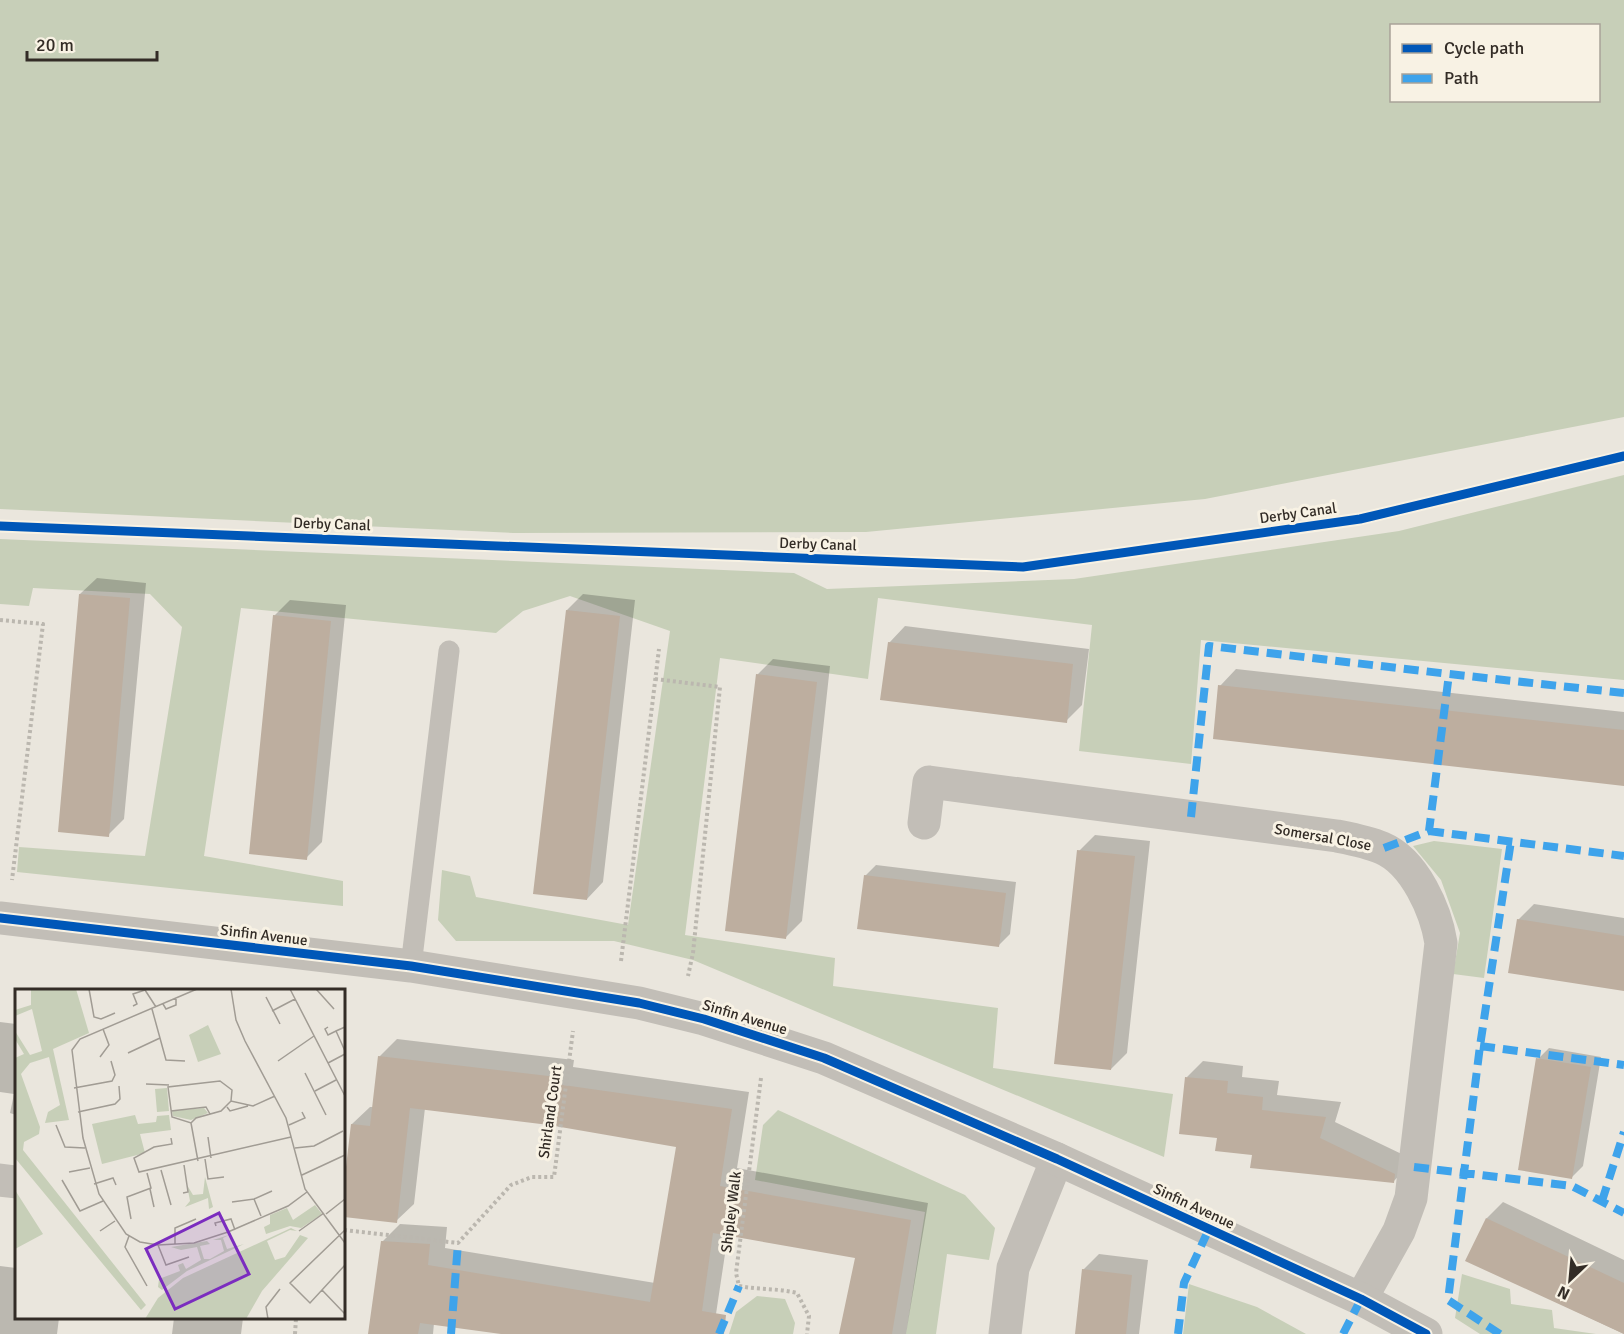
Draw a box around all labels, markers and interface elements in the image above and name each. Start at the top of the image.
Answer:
scale bar [27,24,158,62]
legend [1390,24,1600,102]
text: 20 m [36,34,74,56]
text: Cycle path [1444,37,1524,59]
text: Path [1444,67,1479,89]
street label: Derby Canal [1258,499,1338,527]
street label: Derby Canal [293,514,371,534]
street label: Derby Canal [779,534,857,554]
street label: Somersal Close [1273,820,1373,854]
street label: Sinfin Avenue [219,921,309,949]
inset map [15,989,345,1319]
street label: Sinfin Avenue [700,996,790,1038]
street label: Shirland Court [535,1064,565,1160]
street label: Shipley Walk [717,1170,745,1254]
street label: Sinfin Avenue [1150,1179,1238,1233]
north arrow [1540,1250,1600,1310]
text: N [1554,1281,1573,1304]

